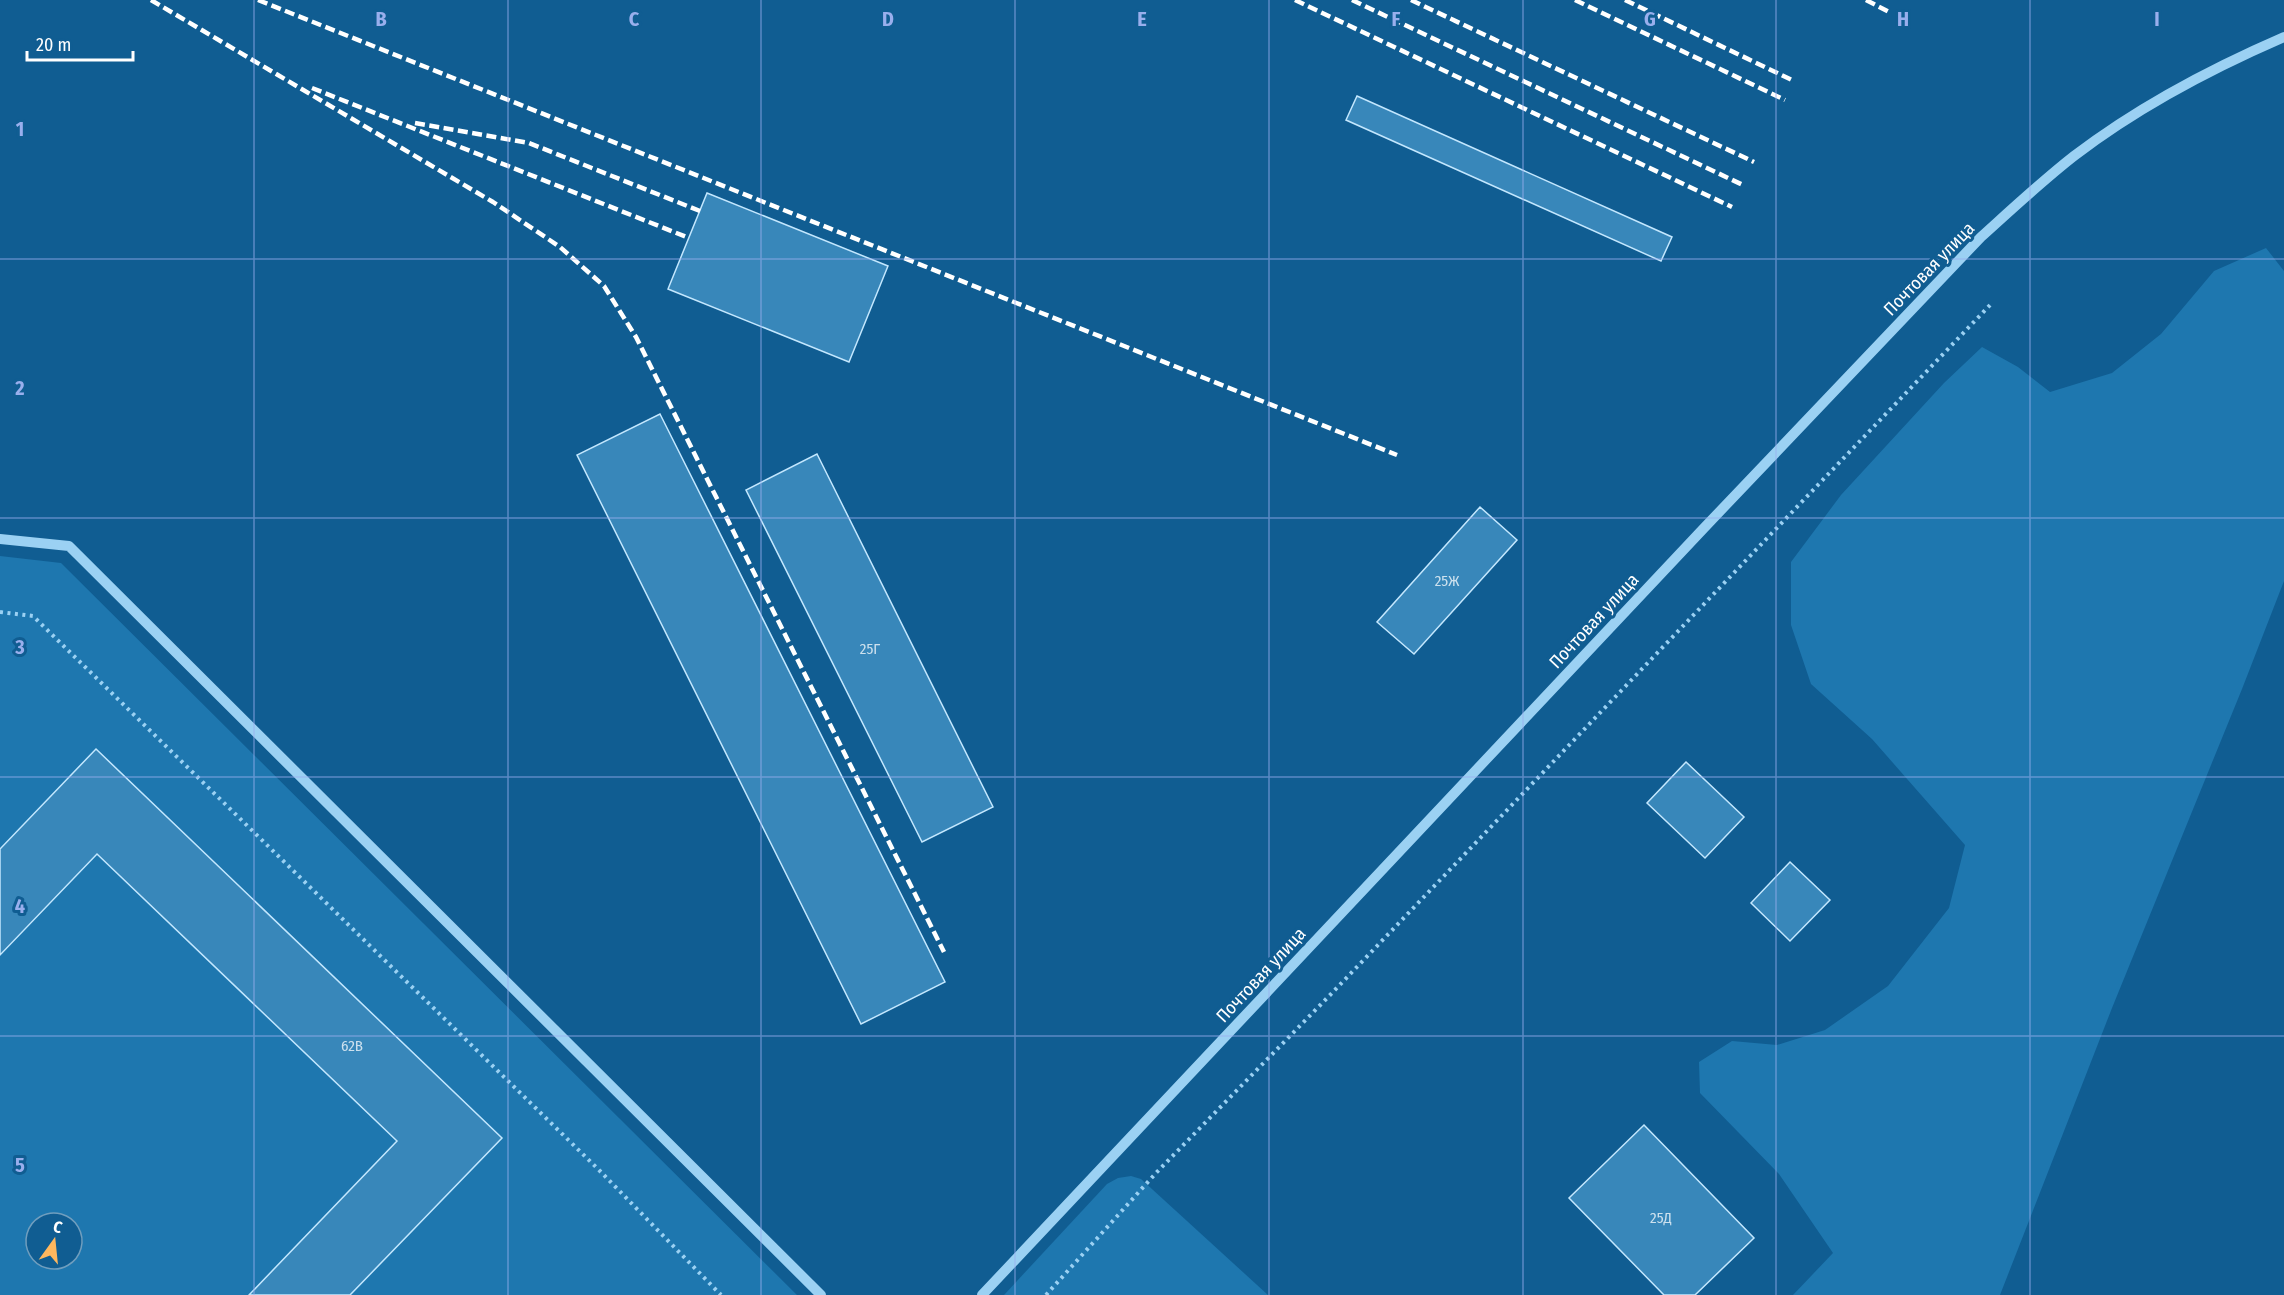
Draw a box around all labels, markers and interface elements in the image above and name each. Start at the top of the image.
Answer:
text: B [375,7,387,31]
text: C [629,7,640,31]
text: D [882,7,894,31]
text: E [1137,7,1147,31]
text: F [1392,7,1401,31]
text: G [1644,7,1656,31]
text: H [1897,7,1909,31]
text: I [2154,7,2160,31]
scale bar [27,24,134,62]
text: 20 m [36,34,71,56]
text: 1 [16,117,24,141]
street label: Почтовая улица [1879,218,1979,320]
text: 2 [14,376,25,400]
street label: Почтовая улица [1545,569,1644,673]
house number: 25Ж [1435,572,1460,590]
text: 3 [14,635,25,659]
house number: 25Г [860,640,880,658]
text: 4 [15,894,25,918]
street label: Почтовая улица [1212,923,1311,1027]
house number: 62В [341,1037,363,1055]
text: 5 [15,1153,25,1177]
house number: 25Д [1650,1209,1672,1227]
north arrow [24,1211,84,1271]
text: С [51,1217,65,1237]

